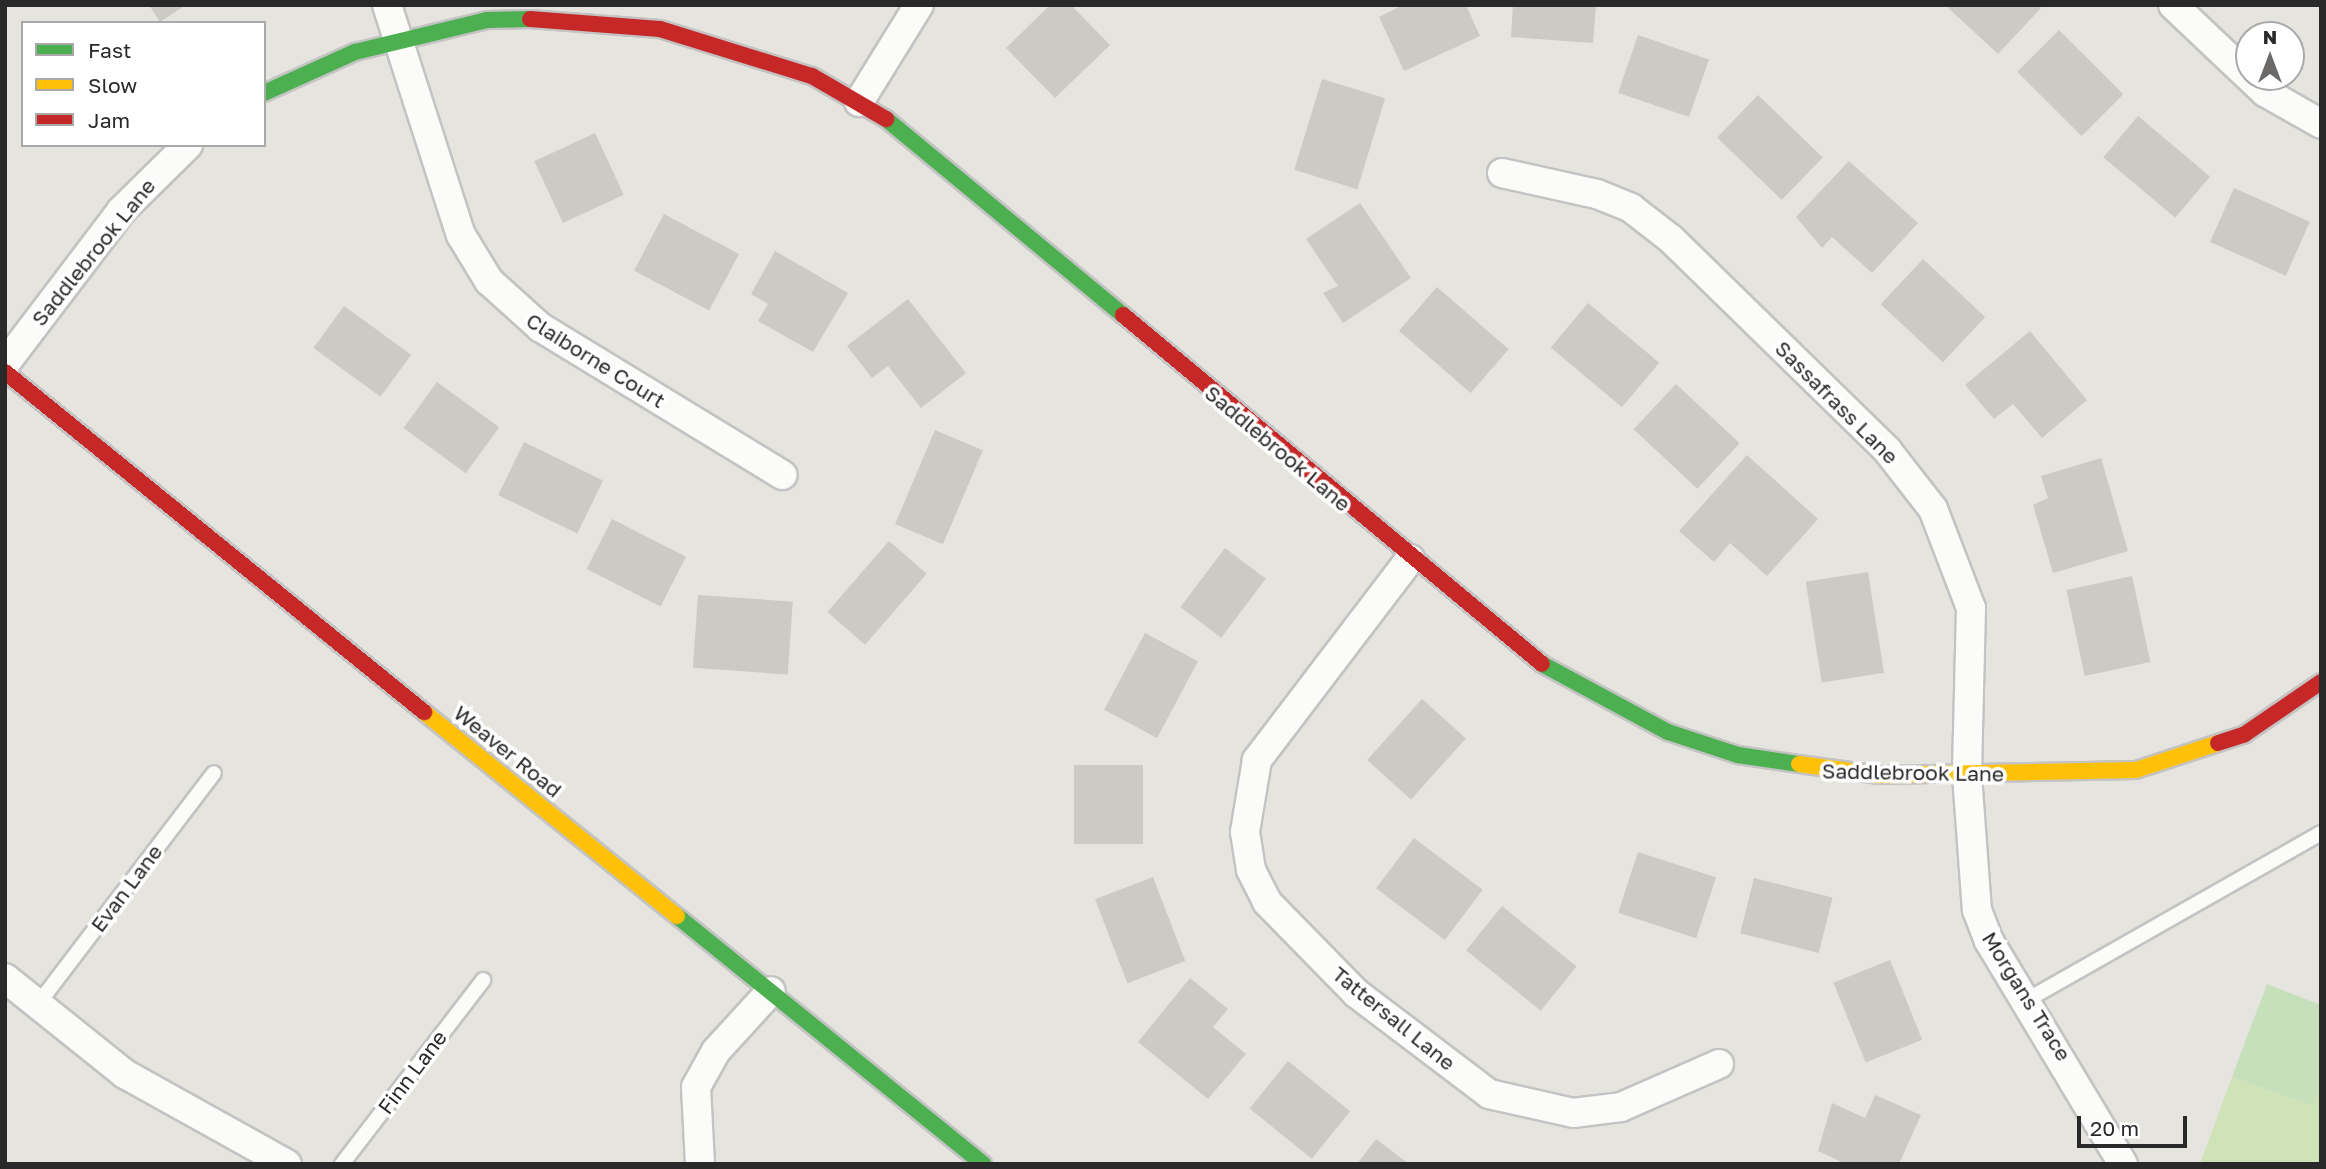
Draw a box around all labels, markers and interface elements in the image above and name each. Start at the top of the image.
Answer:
legend [21,21,266,147]
north arrow [2235,21,2305,91]
text: N [2263,25,2277,48]
text: Fast [88,37,131,63]
text: Slow [88,72,137,98]
text: Jam [88,107,130,133]
street label: Saddlebrook Lane [26,173,160,331]
street label: Claiborne Court [522,307,670,413]
street label: Sassafrass Lane [1770,335,1904,469]
street label: Saddlebrook Lane [1200,380,1356,516]
street label: Weaver Road [449,700,567,802]
street label: Saddlebrook Lane [1822,758,2004,786]
street label: Evan Lane [85,839,167,937]
street label: Morgans Trace [1977,927,2077,1065]
street label: Tattersall Lane [1328,961,1460,1075]
street label: Finn Lane [372,1025,452,1119]
scale bar [2081,1102,2191,1146]
text: 20 m [2090,1115,2139,1141]

